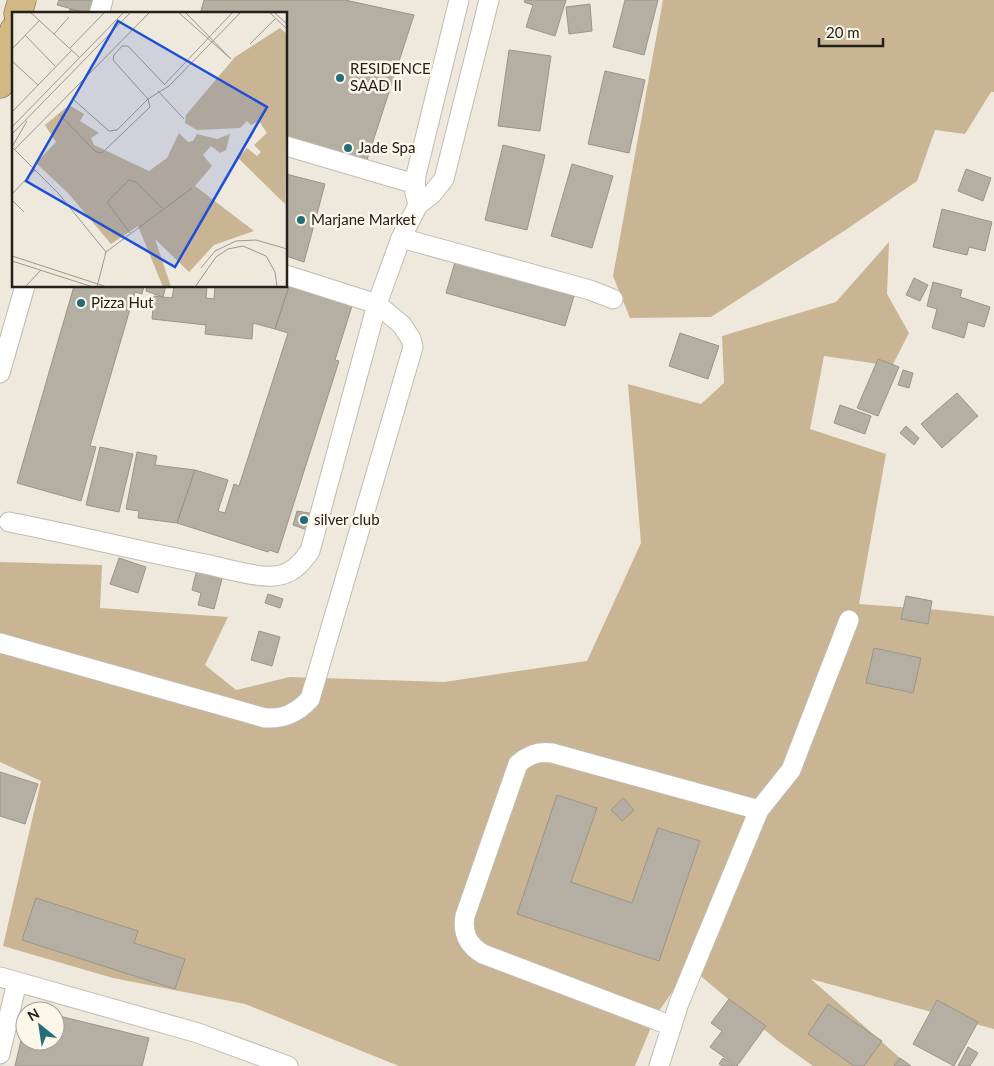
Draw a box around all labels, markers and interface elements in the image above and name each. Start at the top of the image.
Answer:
inset map [12,12,288,288]
scale bar [819,15,883,47]
text: 20 m [826,23,860,41]
place label: RESIDENCE SAAD II [350,59,431,94]
marker: RESIDENCE SAAD II [334,72,346,84]
place label: Jade Spa [358,138,416,156]
marker: Jade Spa [342,142,354,154]
place label: Marjane Market [311,210,416,228]
marker: Marjane Market [295,214,307,226]
place label: Pizza Hut [91,293,154,311]
marker: Pizza Hut [75,297,87,309]
place label: silver club [314,510,380,528]
marker: silver club [298,514,310,526]
north arrow [15,1001,65,1051]
text: N [24,1004,42,1024]

